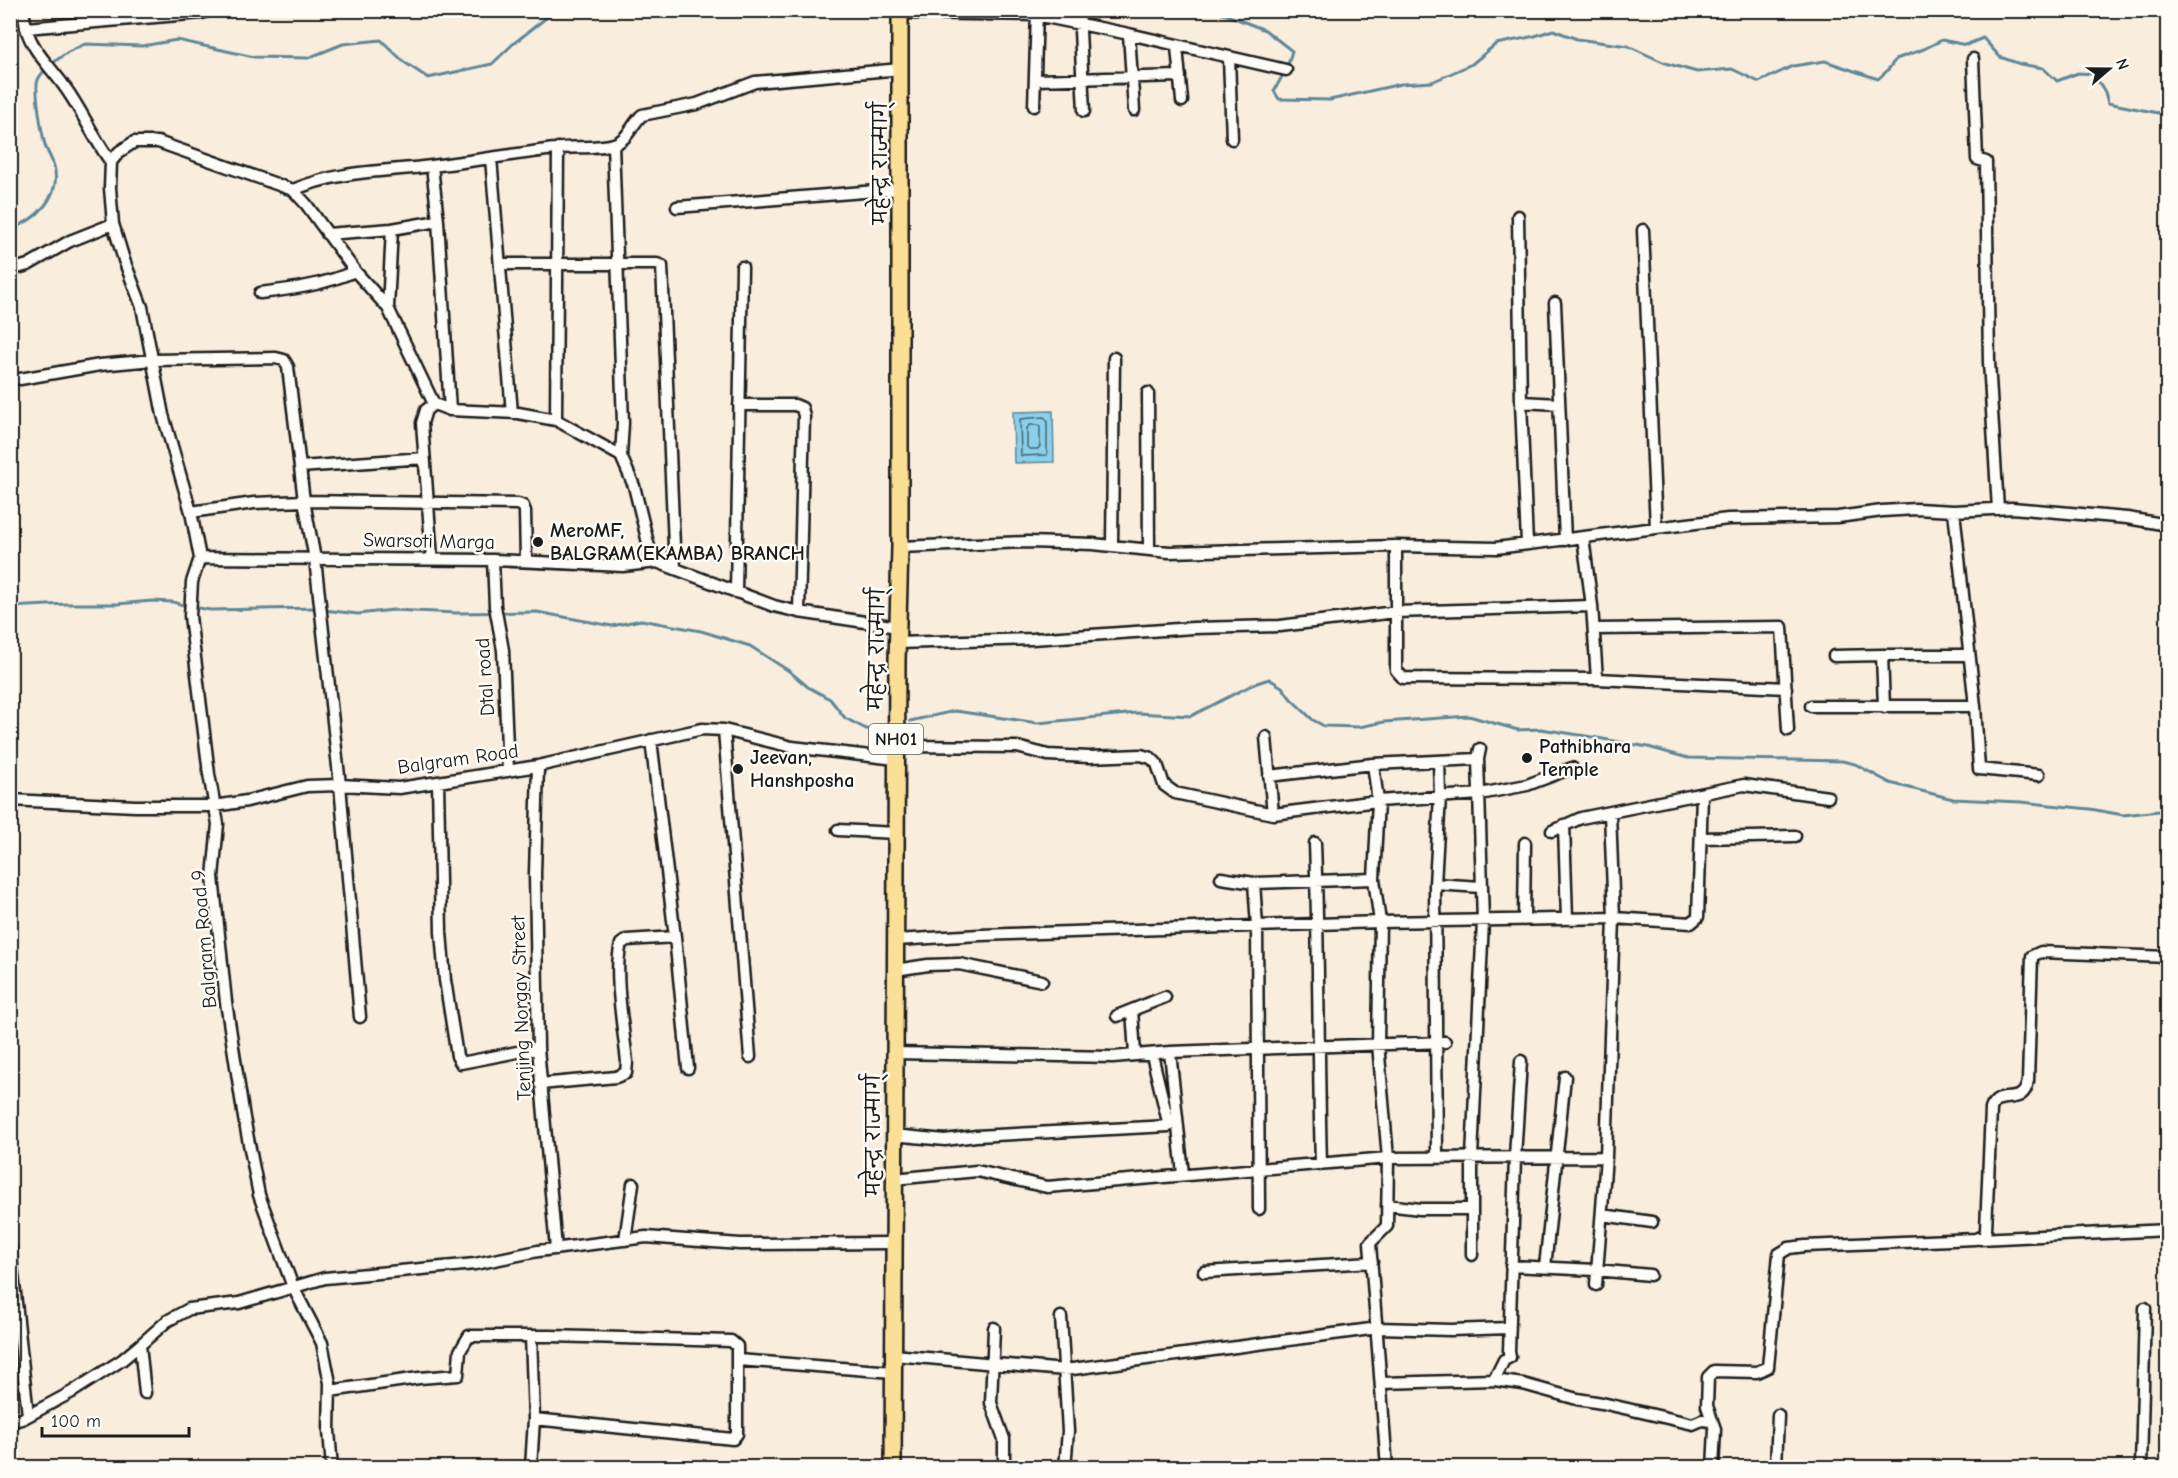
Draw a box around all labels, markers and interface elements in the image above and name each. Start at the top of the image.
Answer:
north arrow [2079,39,2139,99]
text: N [2112,56,2132,72]
street label: महेन्द्र राज्मार्ग् [864,101,896,225]
place label: MeroMF, BALGRAM(EKAMBA) BRANCH [550,519,805,565]
street label: Swarsoti Marga [363,528,495,554]
marker: MeroMF, BALGRAM(EKAMBA) BRANCH [531,535,545,549]
street label: महेन्द्र राज्मार्ग् [859,587,894,711]
street label: Dtal road [471,637,499,717]
road number: NH01 [869,724,923,754]
place label: Pathibhara Temple [1539,735,1631,781]
street label: Balgram Road [396,739,520,779]
place label: Jeevan, Hanshposha [750,746,854,792]
marker: Pathibhara Temple [1520,751,1534,765]
marker: Jeevan, Hanshposha [731,762,745,776]
street label: Balgram Road 9 [186,869,222,1009]
street label: Tenjing Norgay Street [506,914,536,1101]
street label: महेन्द्र राज्मार्ग् [857,1073,889,1197]
scale bar [42,1400,189,1438]
text: 100 m [51,1411,101,1432]

